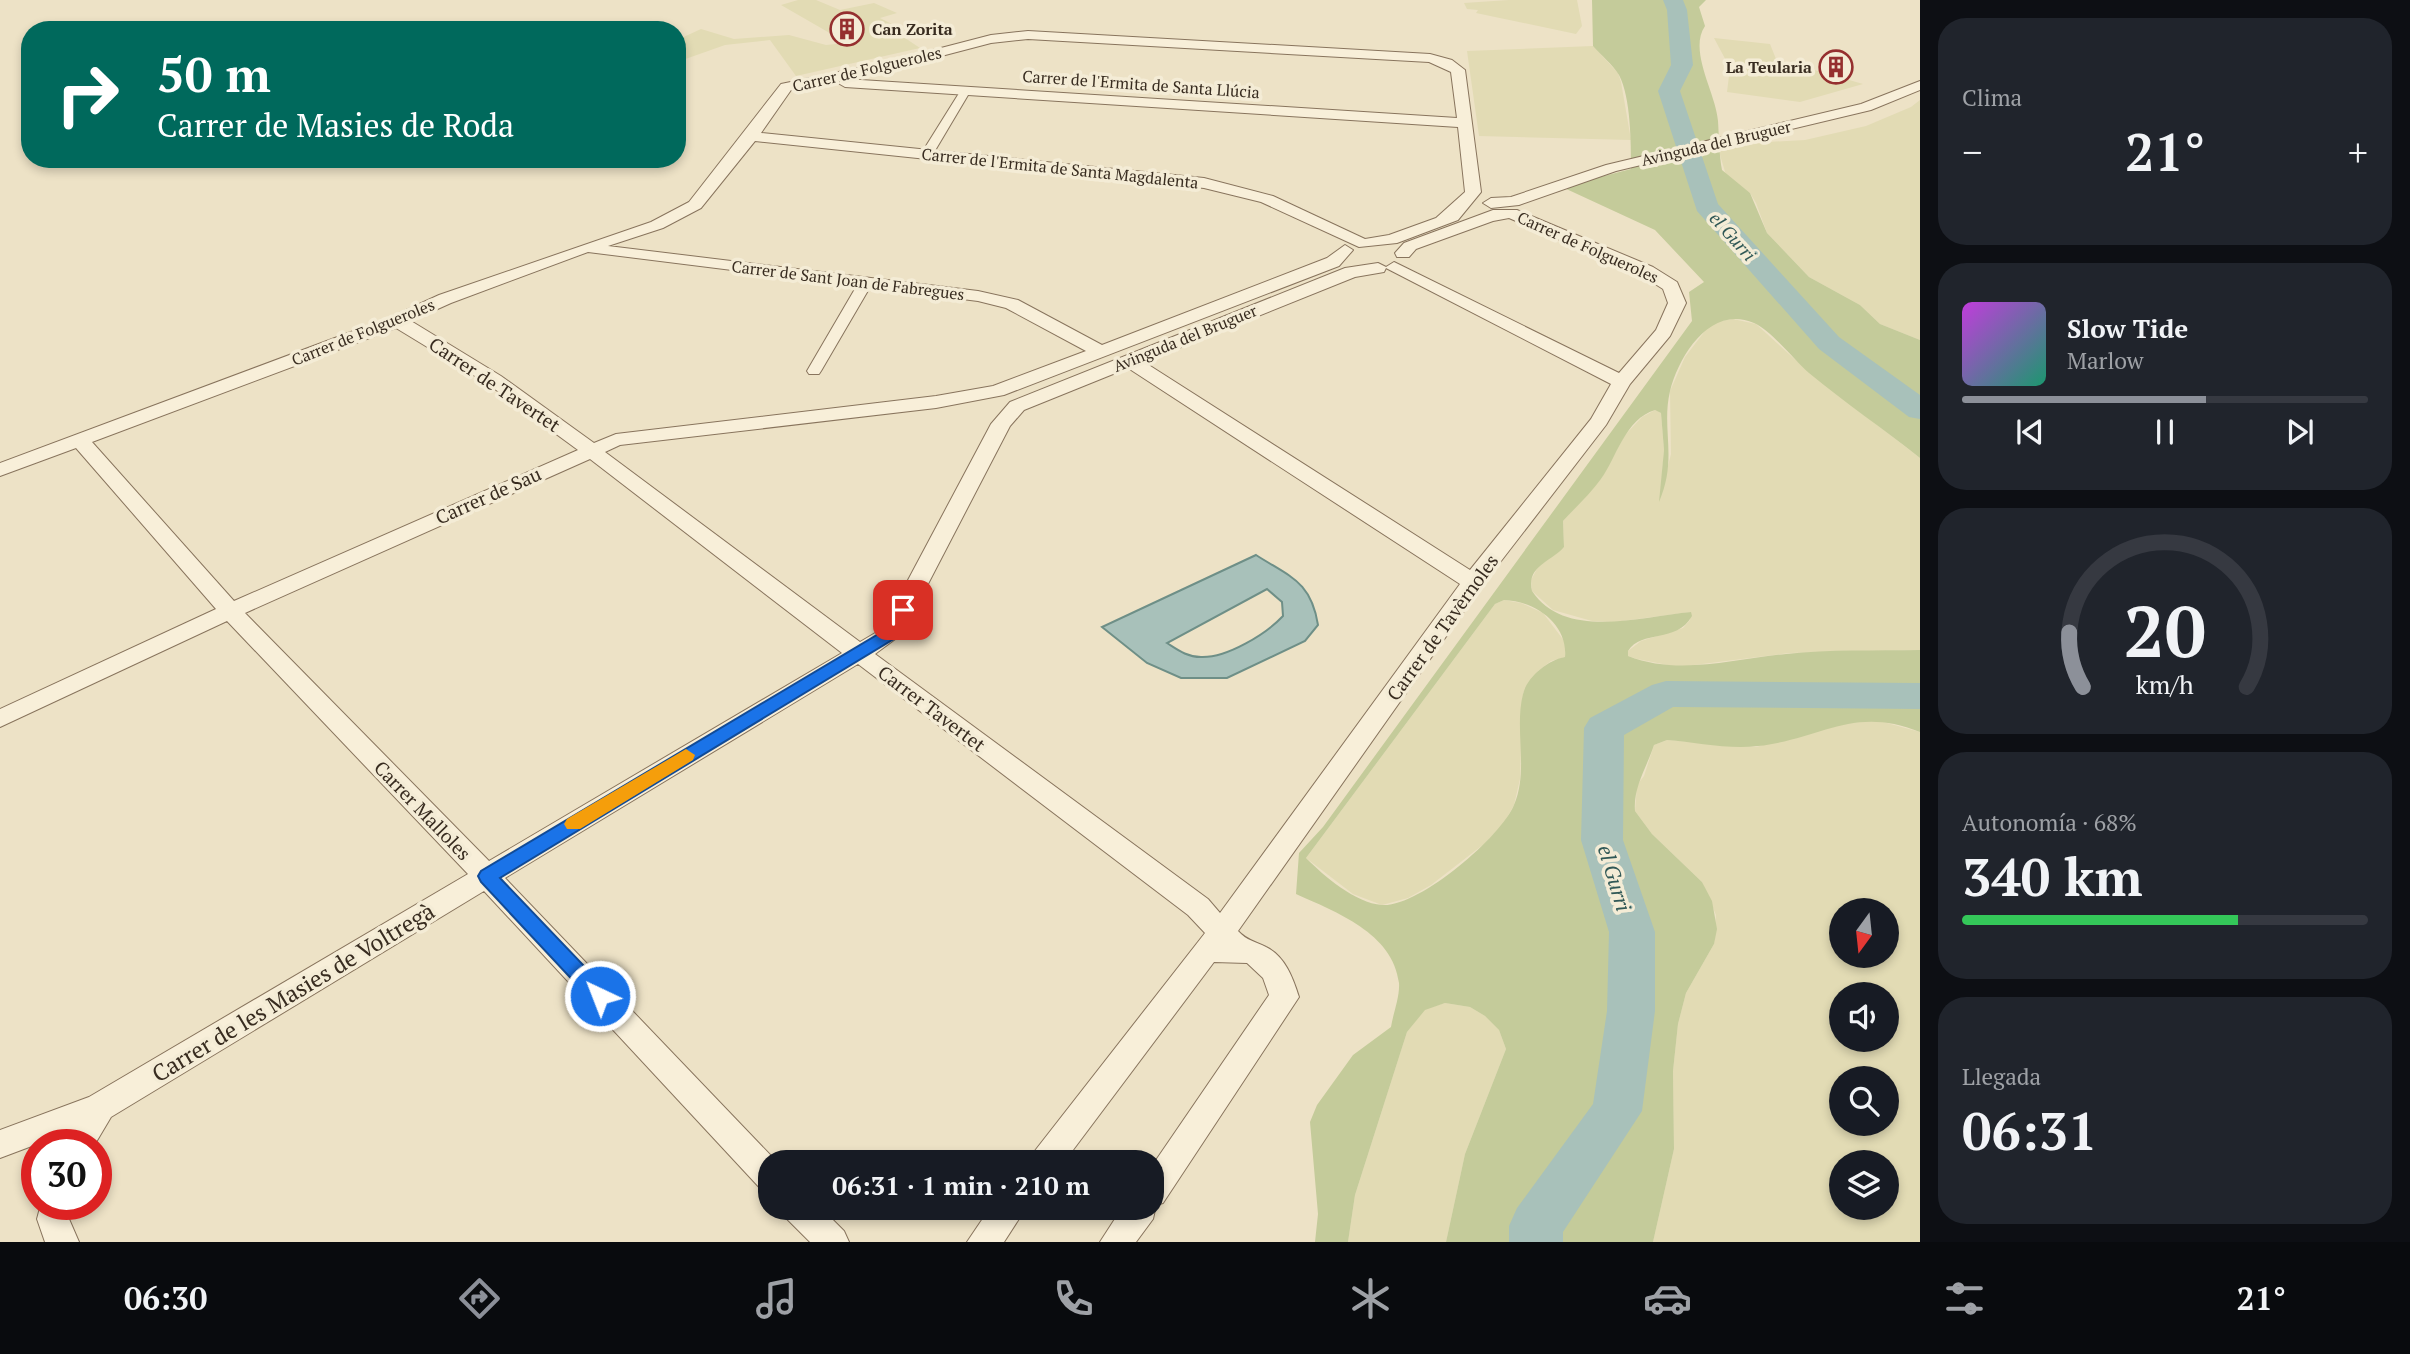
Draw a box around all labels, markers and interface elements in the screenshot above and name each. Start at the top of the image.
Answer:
building icon: Can Zorita [828,10,866,48]
place label: Can Zorita [872,18,953,40]
text: 50 m [157,41,271,106]
street label: Carrer de Folgueroles [790,41,944,97]
building icon: La Teularia [1817,48,1855,86]
icon: right [42,49,133,140]
place label: La Teularia [1726,56,1812,78]
street label: Carrer de l'Ermita de Santa Llúcia [1022,65,1260,103]
text: Clima [1962,82,2022,113]
text: Carrer de Masies de Roda [157,104,514,146]
street label: Avinguda del Bruguer [1639,115,1794,171]
text: 21° [2125,117,2205,186]
text: − [1962,127,1982,177]
text: + [2348,127,2368,177]
street label: Carrer de l'Ermita de Santa Magdalenta [920,143,1200,193]
street label: Carrer de Folgueroles [1514,206,1662,288]
water label: el Gurri [1705,206,1761,266]
street label: Carrer de Sant Joan de Fabregues [730,255,966,305]
street label: Carrer de Folgueroles [288,293,438,371]
street label: Avinguda del Bruguer [1110,299,1261,377]
text: Slow Tide [2067,311,2188,345]
street label: Carrer de Tavertet [425,331,565,437]
text: Marlow [2067,345,2144,376]
icon: previous [2011,413,2049,451]
icon: pause [2146,413,2184,451]
icon: next [2281,413,2319,451]
street label: Carrer de Sau [431,461,545,529]
street label: Carrer de Tavèrnoles [1381,549,1503,705]
pin [873,580,933,640]
text: 20 [2124,581,2206,678]
icon: arrive [884,591,922,629]
street label: Carrer Tavertet [873,659,991,757]
text: km/h [2136,668,2194,701]
street label: Carrer Malloles [369,755,477,865]
text: Autonomía · 68% [1962,807,2137,838]
water label: el Gurri [1592,841,1638,915]
text: 340 km [1962,842,2143,911]
street label: Carrer de les Masies de Voltregà [146,895,441,1089]
north arrow [1829,898,1899,968]
map controls [1829,898,1899,1220]
position arrow [563,959,637,1033]
button: sound [1829,982,1899,1052]
text: Llegada [1962,1061,2041,1092]
button: search [1829,1066,1899,1136]
text: 06:31 [1962,1096,2097,1165]
speed limit sign: 30 [21,1129,112,1220]
button: layers [1829,1150,1899,1220]
text: 06:31 · 1 min · 210 m [832,1168,1090,1202]
icon: directions [455,1274,504,1323]
icon: music [752,1274,801,1323]
icon: phone [1049,1274,1098,1323]
icon: climate [1346,1274,1395,1323]
icon: car [1643,1274,1692,1323]
icon: filters [1940,1274,1989,1323]
text: 06:30 [124,1277,207,1319]
text: 21° [2237,1277,2286,1319]

